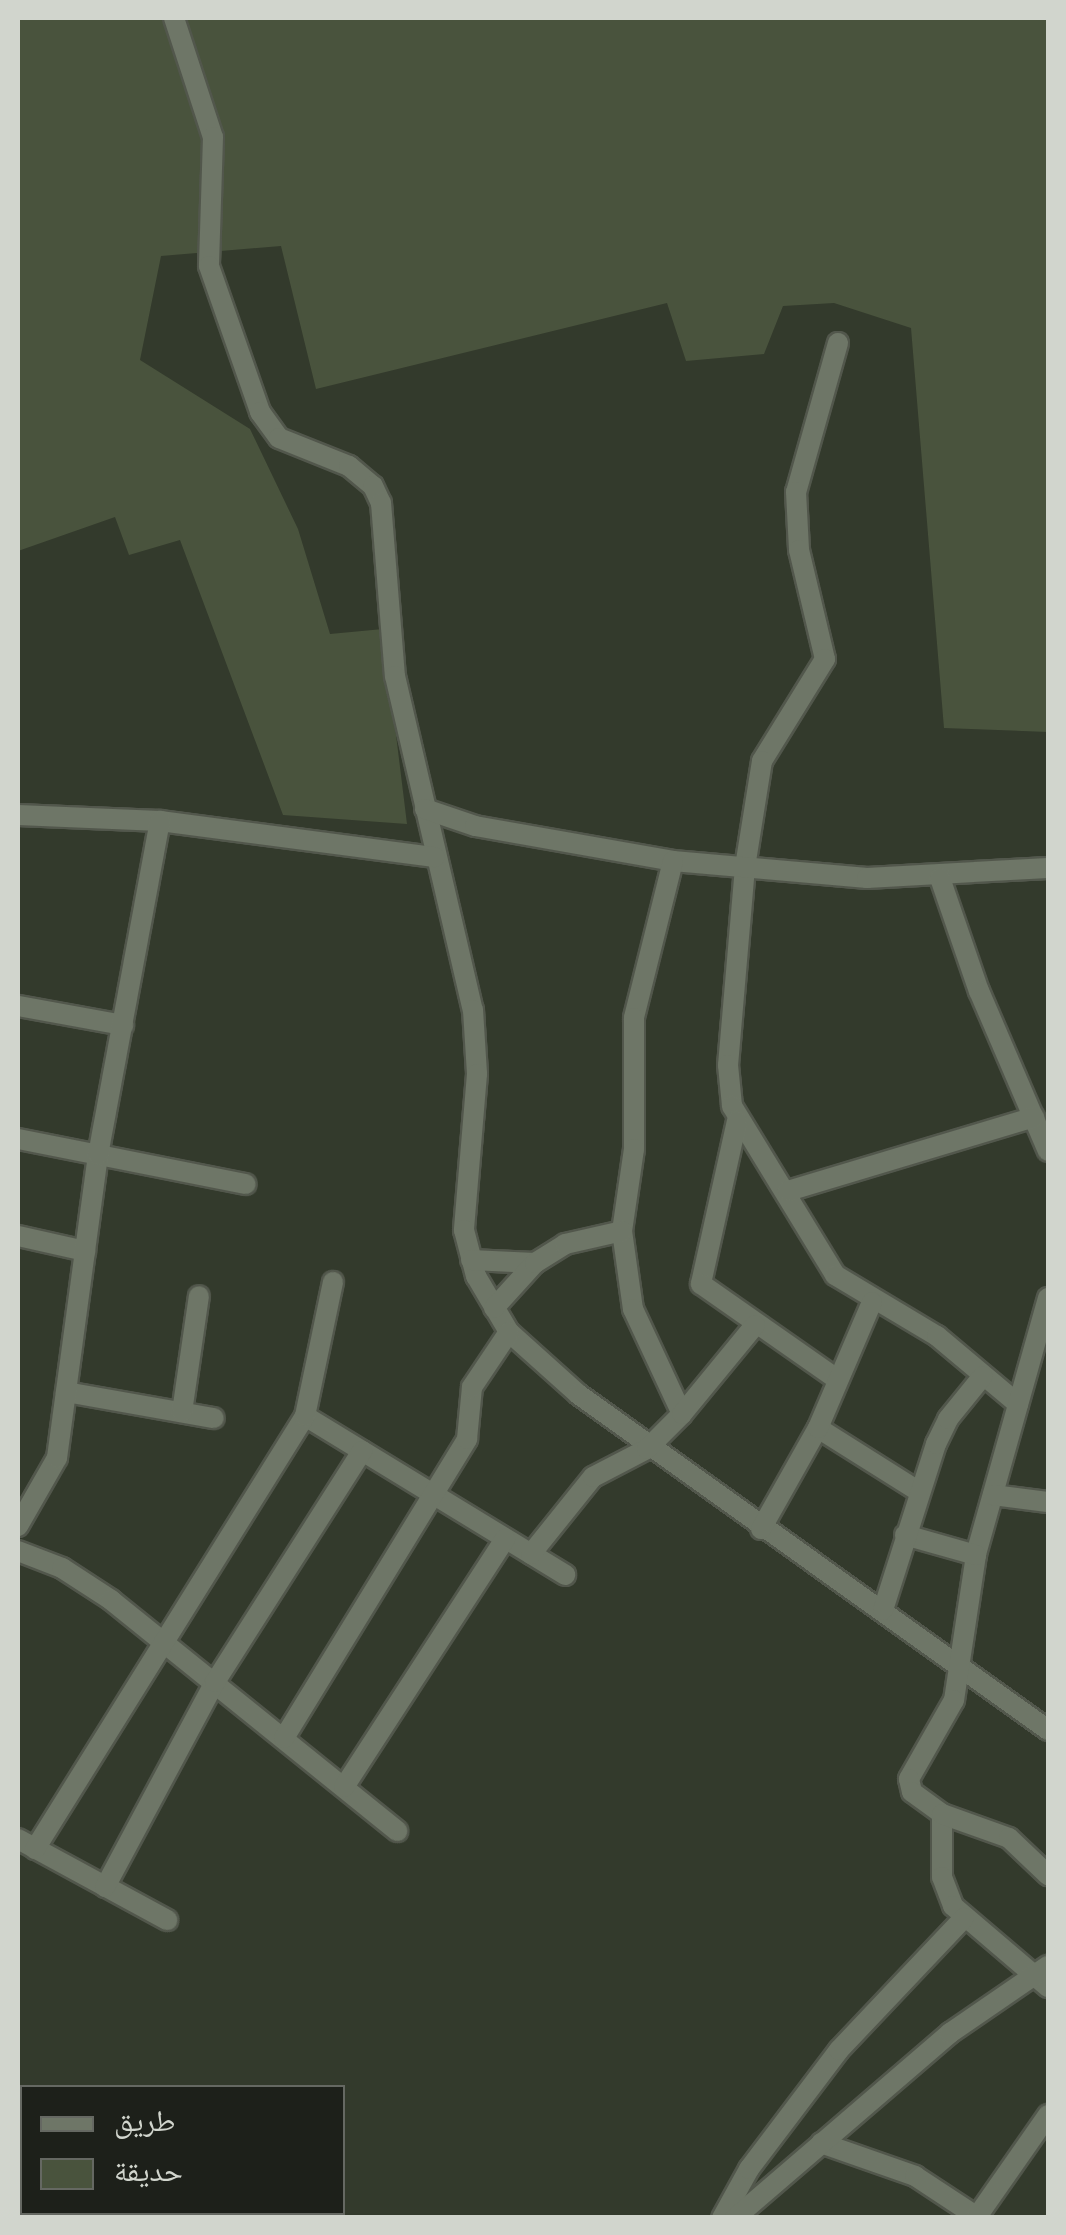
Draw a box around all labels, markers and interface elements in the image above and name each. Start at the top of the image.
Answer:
legend [20,2085,345,2215]
text: طريق [114,2103,175,2137]
text: حديقة [114,2153,183,2187]

